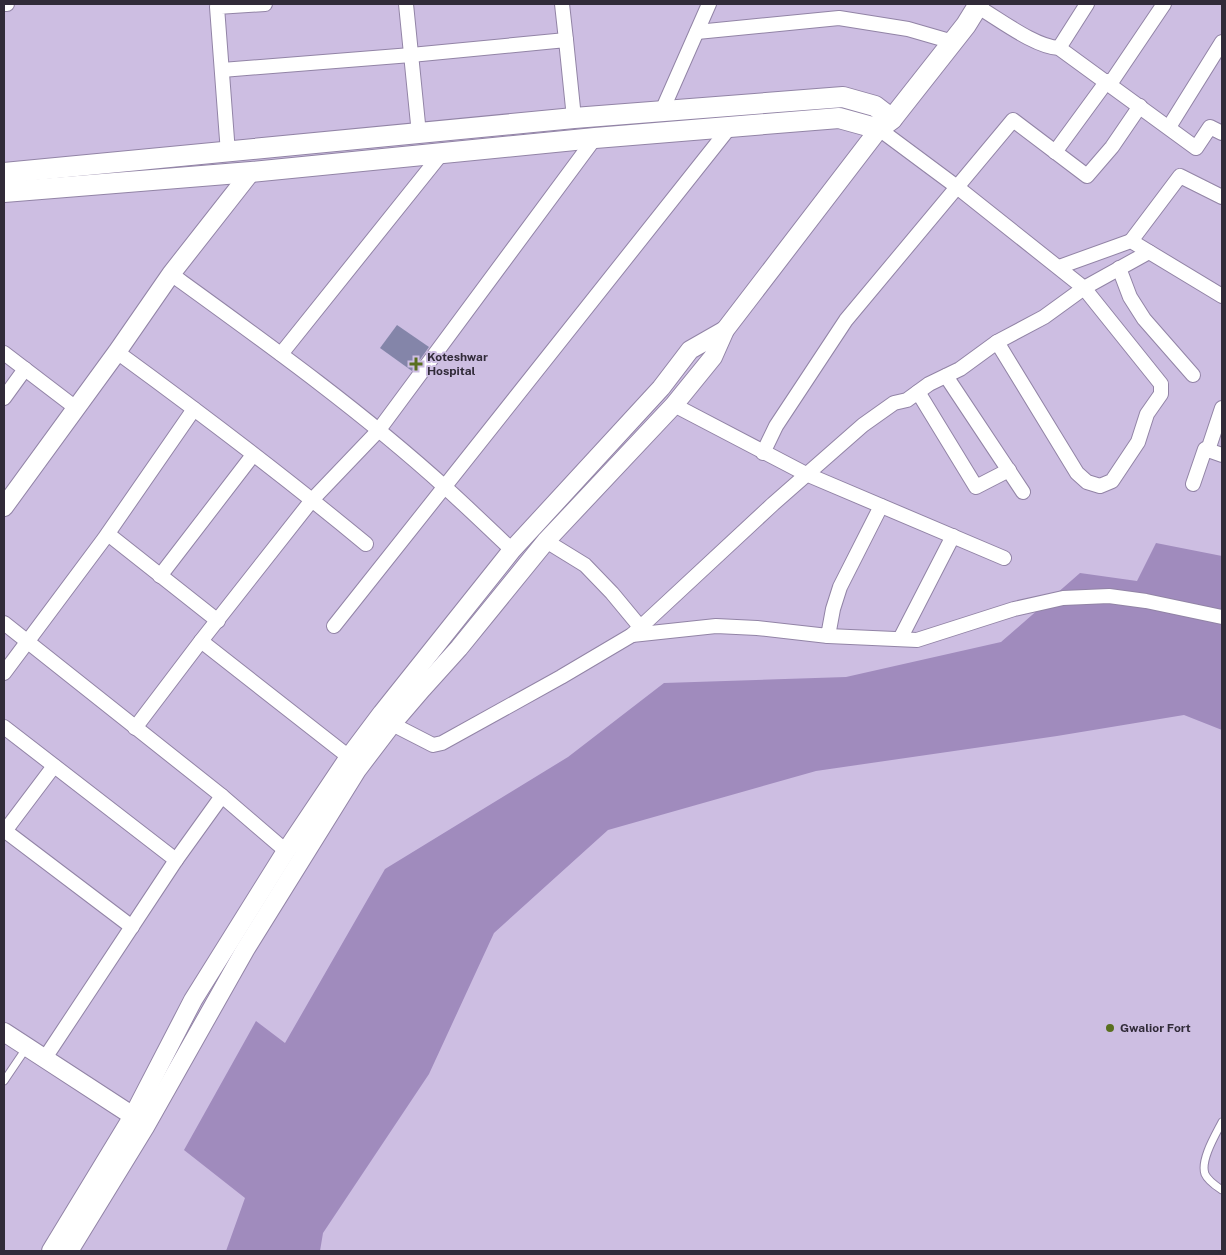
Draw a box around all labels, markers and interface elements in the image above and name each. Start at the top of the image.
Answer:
place label: Koteshwar Hospital [427,350,488,378]
marker: Koteshwar Hospital [409,357,423,371]
place label: Gwalior Fort [1120,1021,1191,1035]
marker: Gwalior Fort [1104,1022,1116,1034]

